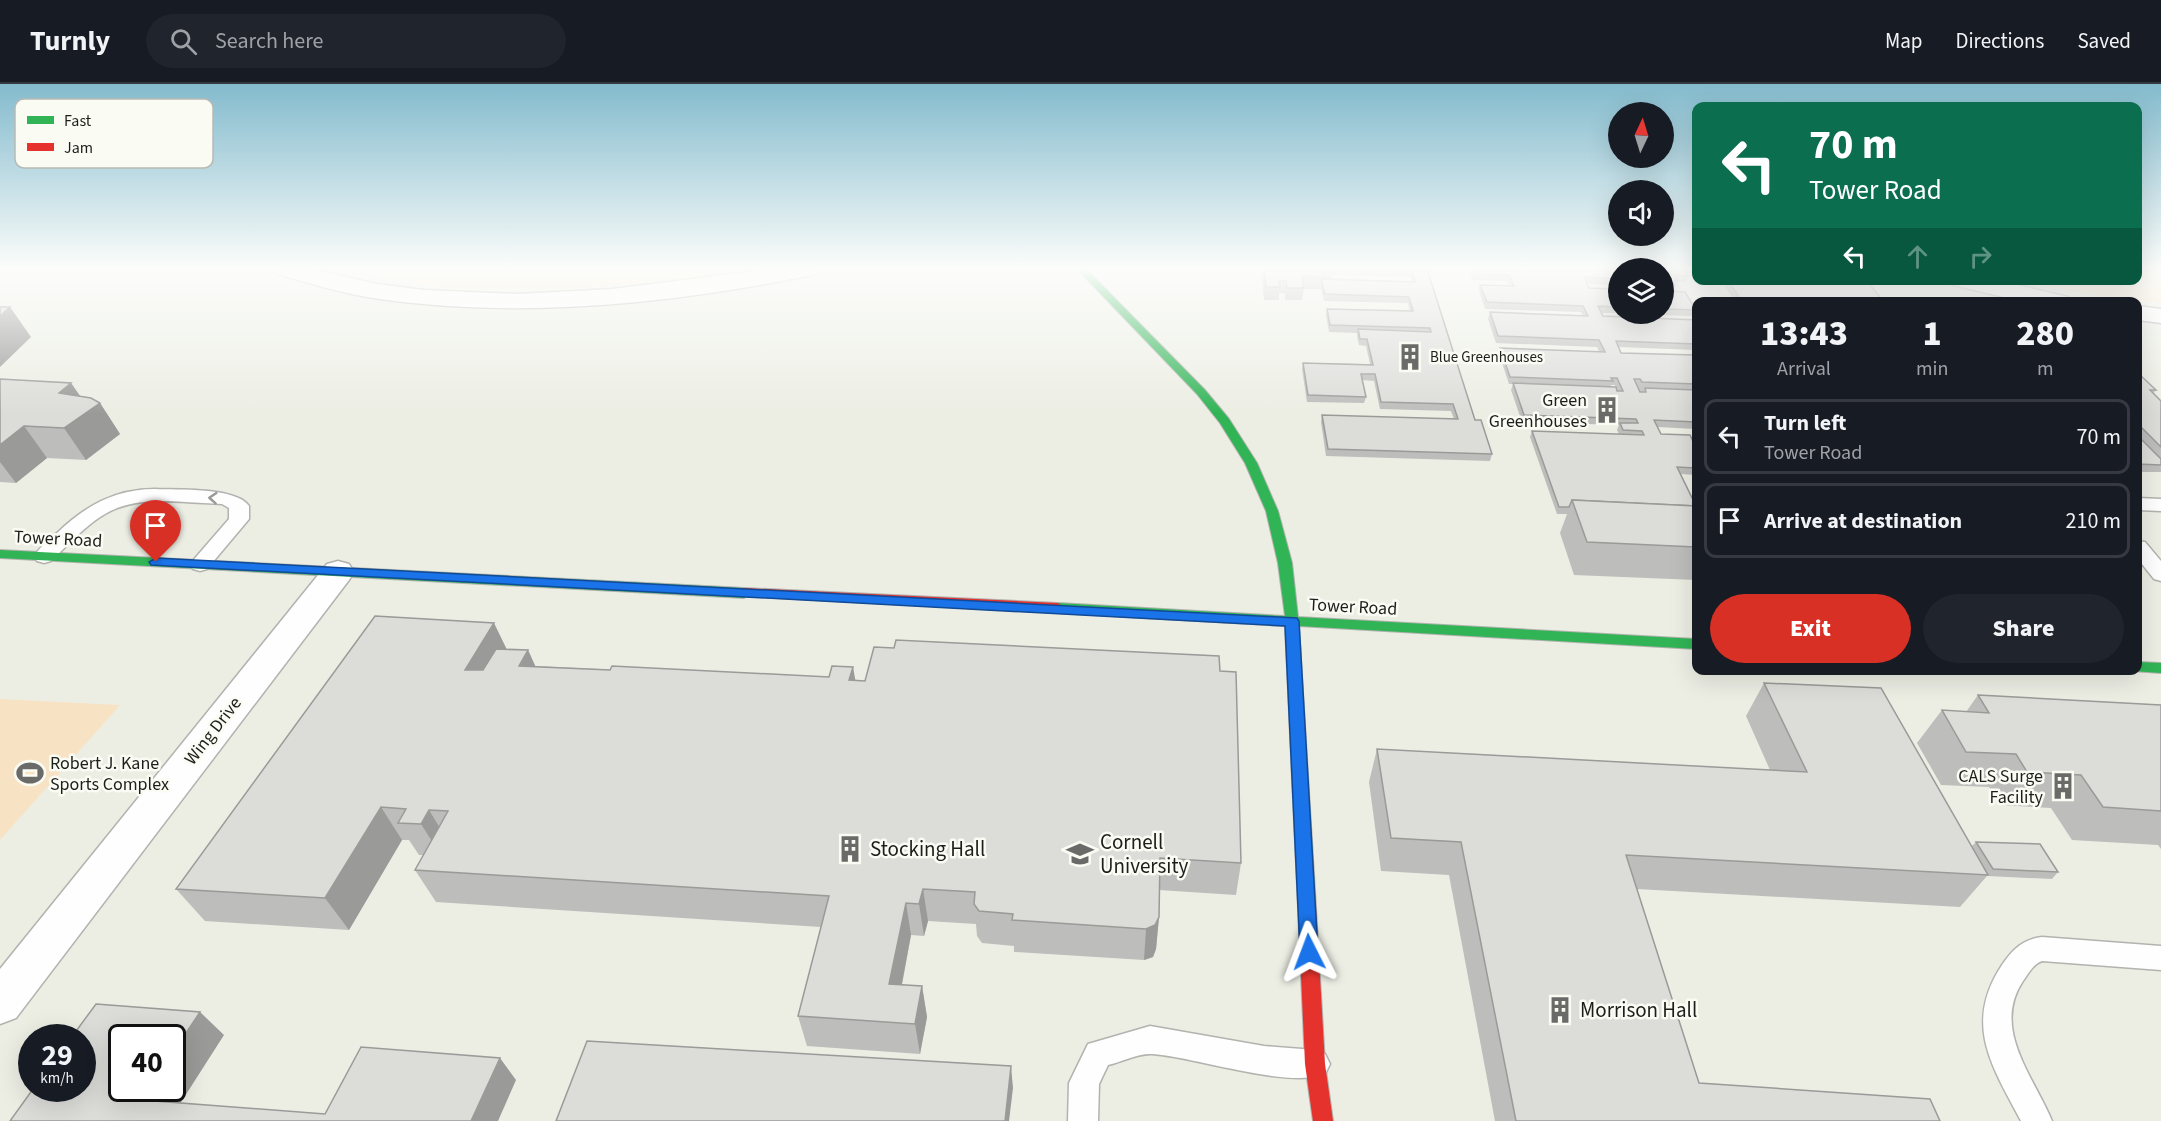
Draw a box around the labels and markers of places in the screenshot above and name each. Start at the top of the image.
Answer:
building icon: Blue Greenhouses [1395,342,1425,372]
place label: Blue Greenhouses [1430,347,1543,368]
place label: Green Greenhouses [1489,388,1587,434]
building icon: Green Greenhouses [1592,395,1622,425]
pin [130,500,181,562]
place label: Robert J. Kane Sports Complex [50,751,169,797]
sports icon: Robert J. Kane Sports Complex [15,758,45,788]
place label: CALS Surge Facility [1958,764,2044,810]
building icon: CALS Surge Facility [2048,771,2078,801]
place label: Cornell University [1100,827,1189,881]
building icon: Stocking Hall [835,834,865,864]
place label: Stocking Hall [870,834,985,864]
school or university icon: Cornell University [1065,839,1095,869]
building icon: Morrison Hall [1545,995,1575,1025]
place label: Morrison Hall [1580,995,1697,1025]

